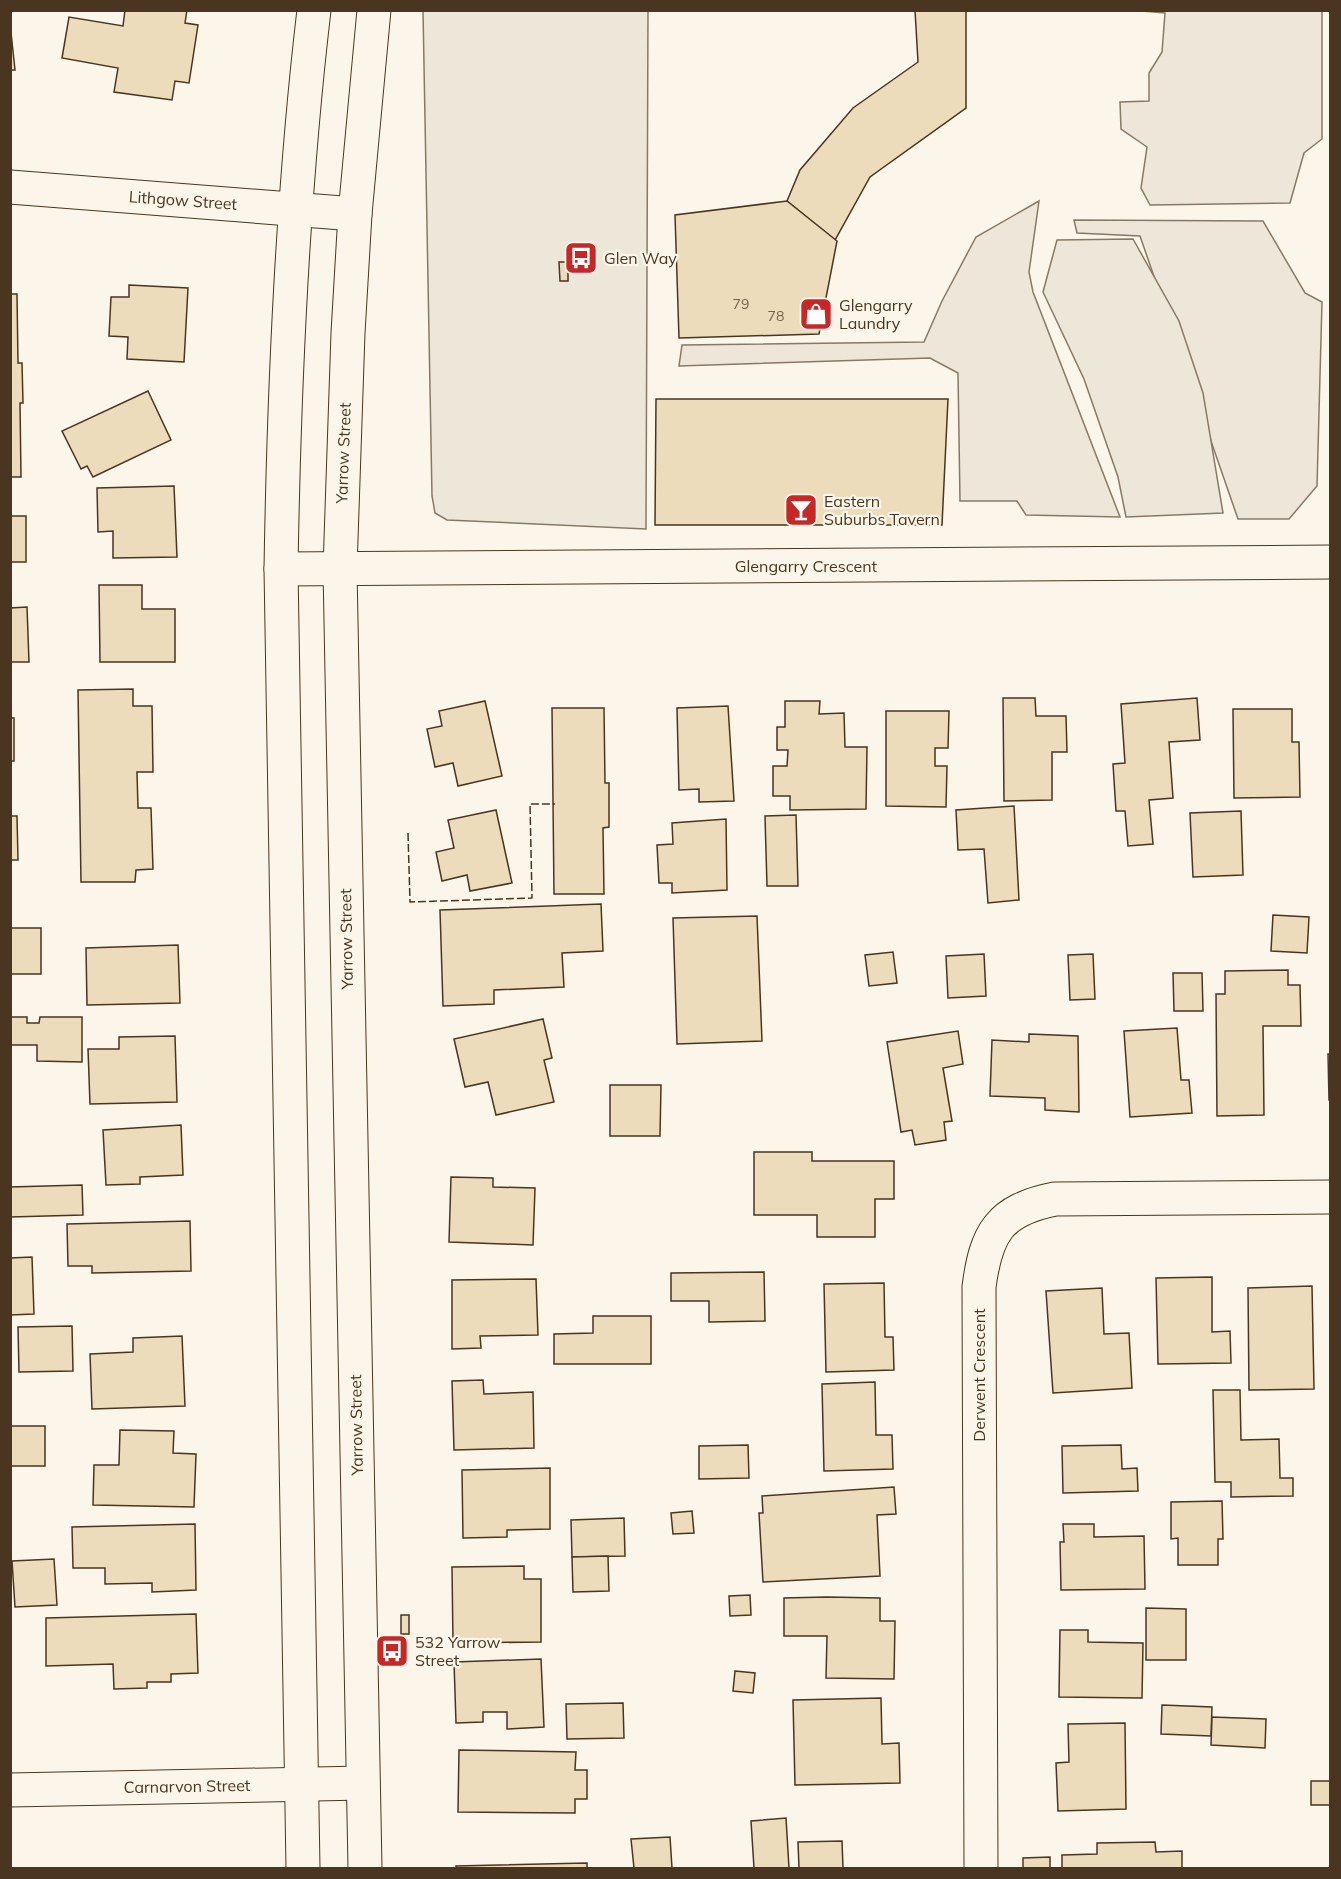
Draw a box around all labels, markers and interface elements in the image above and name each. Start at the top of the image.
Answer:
street label: Lithgow Street [128,186,238,214]
bus stop icon: Glen Way [563,240,599,276]
place label: Glen Way [604,248,677,268]
house number: 79 [733,295,749,313]
place label: Glengarry Laundry [839,295,913,333]
shop icon: Glengarry Laundry [798,296,834,332]
house number: 78 [768,307,784,325]
street label: Yarrow Street [331,402,355,505]
place label: Eastern Suburbs Tavern [824,491,940,529]
bar icon: Eastern Suburbs Tavern [783,492,819,528]
street label: Glengarry Crescent [735,556,878,576]
street label: Yarrow Street [335,888,357,991]
street label: Derwent Crescent [969,1308,989,1442]
street label: Yarrow Street [345,1374,367,1477]
place label: 532 Yarrow Street [415,1632,501,1670]
bus stop icon: 532 Yarrow Street [374,1633,410,1669]
street label: Carnarvon Street [123,1775,251,1797]

